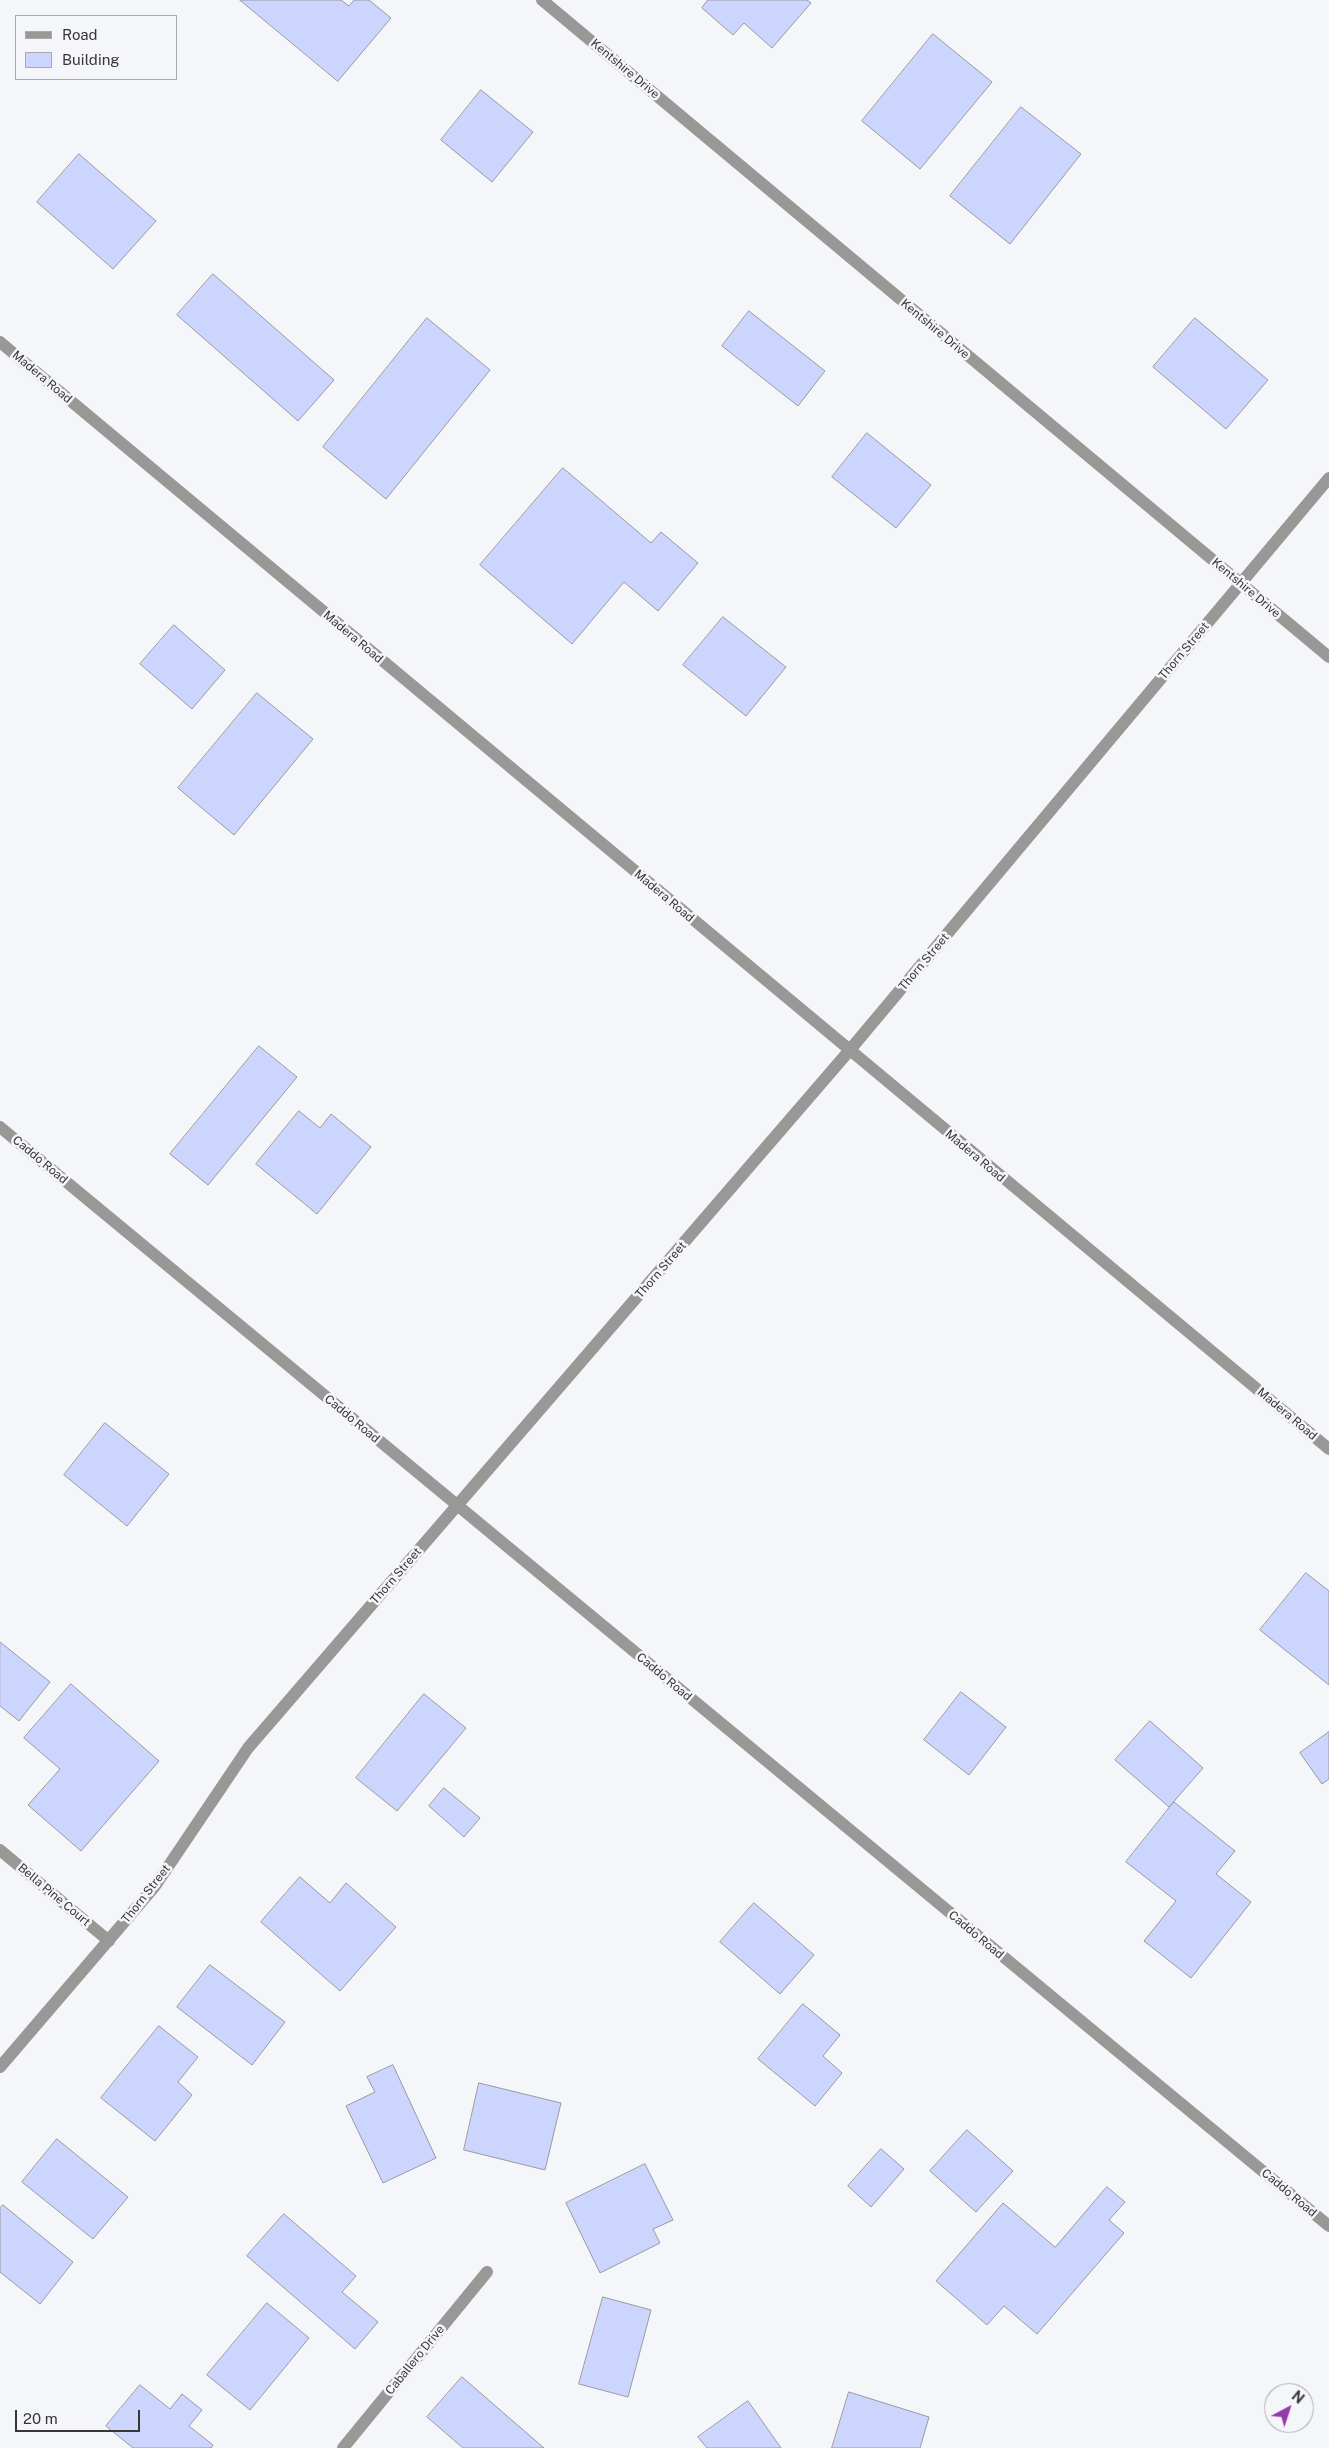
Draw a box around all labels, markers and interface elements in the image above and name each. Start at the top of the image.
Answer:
legend [15,15,178,80]
text: Road [62,26,98,43]
street label: Kentshire Drive [588,36,662,102]
text: Building [62,51,120,68]
street label: Kentshire Drive [898,296,972,362]
street label: Madera Road [9,348,75,406]
street label: Kentshire Drive [1209,555,1283,621]
street label: Madera Road [320,608,386,666]
street label: Thorn Street [1156,619,1212,683]
street label: Madera Road [631,867,697,925]
street label: Thorn Street [896,930,952,994]
street label: Madera Road [942,1127,1008,1185]
street label: Caddo Road [10,1133,70,1187]
street label: Thorn Street [632,1239,690,1301]
street label: Madera Road [1254,1385,1320,1443]
street label: Caddo Road [322,1392,382,1446]
street label: Thorn Street [367,1545,425,1607]
street label: Caddo Road [634,1650,694,1704]
street label: Bella Pine Court [15,1861,93,1929]
street label: Thorn Street [119,1862,173,1926]
street label: Caddo Road [946,1908,1006,1962]
street label: Caddo Road [1259,2166,1319,2220]
street label: Caballero Drive [383,2322,447,2398]
north arrow [1264,2383,1314,2433]
text: N [1289,2388,1307,2407]
scale bar [18,2400,142,2432]
text: 20 m [23,2410,58,2427]

